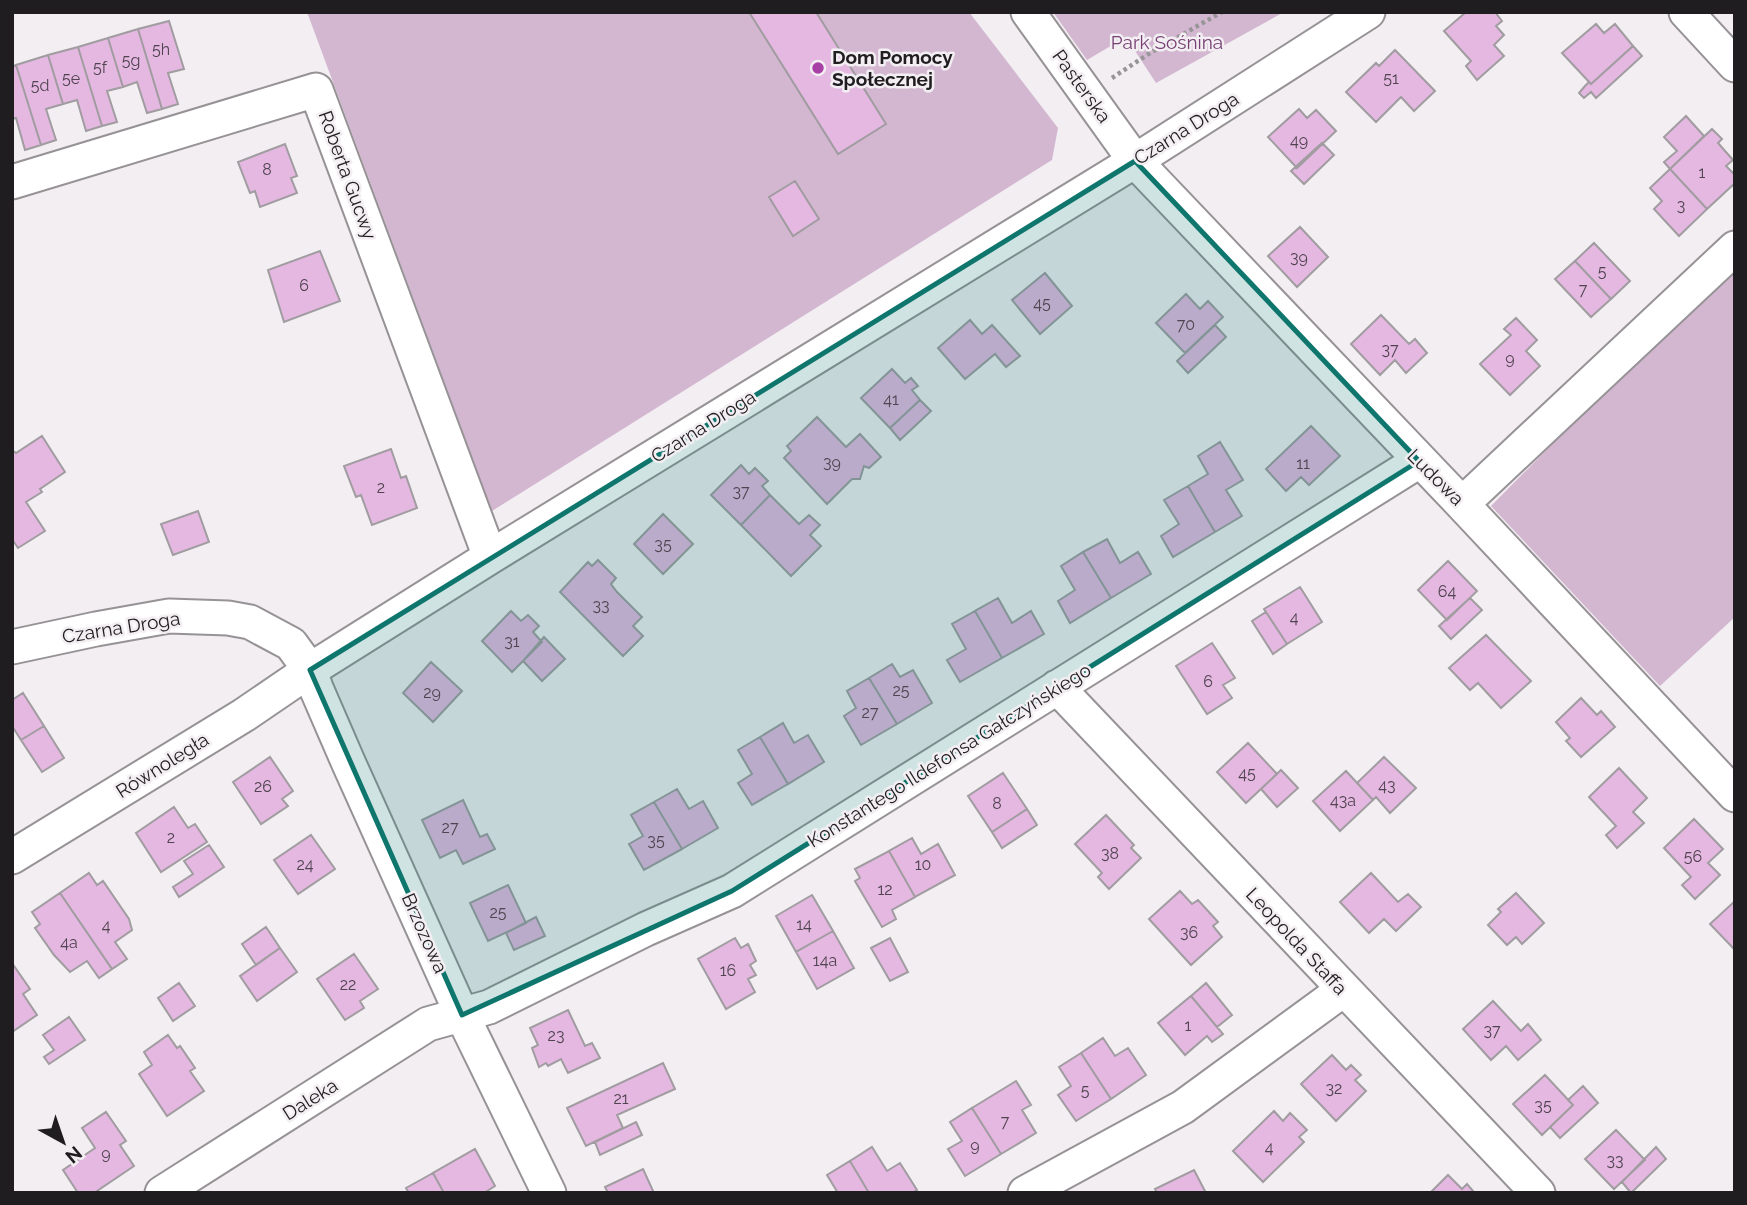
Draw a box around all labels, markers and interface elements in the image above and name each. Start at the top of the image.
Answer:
park label: Park Sośnina [1111,31,1223,53]
house number: 5h [152,40,170,59]
street label: Pasterska [1048,45,1116,127]
place label: Dom Pomocy Społecznej [832,46,953,90]
house number: 5g [122,51,140,70]
house number: 5f [93,58,108,77]
marker: Dom Pomocy Społecznej [810,60,826,76]
house number: 5e [62,69,80,88]
house number: 51 [1383,69,1399,88]
house number: 5d [31,76,49,95]
street label: Czarna Droga [1130,87,1242,169]
street label: Roberta Gucwy [314,108,382,242]
house number: 49 [1290,131,1308,150]
house number: 8 [262,160,272,179]
house number: 1 [1699,163,1706,182]
house number: 3 [1677,196,1685,215]
house number: 39 [1290,248,1308,267]
house number: 5 [1598,262,1607,281]
house number: 6 [299,276,309,295]
house number: 7 [1579,280,1588,299]
house number: 45 [1033,294,1051,313]
house number: 70 [1177,315,1195,334]
house number: 37 [1381,340,1399,359]
house number: 9 [1505,349,1515,368]
street label: Czarna Droga [647,385,759,467]
house number: 41 [883,390,899,409]
street label: Ludowa [1403,444,1469,510]
house number: 39 [823,453,841,472]
house number: 11 [1296,454,1310,473]
house number: 2 [377,478,385,497]
house number: 37 [732,482,750,501]
house number: 35 [654,535,672,554]
house number: 64 [1438,582,1456,601]
house number: 33 [592,596,610,615]
street label: Czarna Droga [60,607,182,647]
house number: 4 [1290,608,1299,627]
house number: 31 [504,632,520,651]
street label: Konstantego Ildefonsa Gałczyńskiego [803,658,1095,852]
house number: 6 [1203,672,1213,691]
house number: 25 [892,681,910,700]
house number: 29 [423,683,441,702]
house number: 27 [862,703,879,722]
street label: Równoległa [112,728,212,802]
house number: 45 [1238,764,1256,783]
house number: 43 [1378,776,1396,795]
house number: 26 [254,777,272,796]
house number: 43a [1330,791,1356,810]
house number: 8 [992,794,1002,813]
house number: 27 [442,818,459,837]
house number: 2 [167,828,175,847]
house number: 35 [647,831,665,850]
house number: 38 [1101,844,1119,863]
house number: 56 [1684,847,1702,866]
house number: 24 [296,855,314,874]
house number: 10 [915,855,931,874]
house number: 12 [877,880,893,899]
street label: Leopolda Staffa [1242,883,1352,999]
street label: Brzozowa [398,890,452,976]
house number: 25 [489,903,507,922]
house number: 14 [796,915,812,934]
house number: 4 [102,916,111,935]
house number: 36 [1180,923,1198,942]
house number: 4a [60,933,78,952]
house number: 14a [813,951,837,970]
house number: 16 [720,961,736,980]
house number: 22 [340,975,356,994]
house number: 1 [1185,1016,1192,1035]
house number: 37 [1483,1021,1501,1040]
house number: 23 [548,1026,564,1045]
street label: Daleka [278,1074,342,1124]
house number: 32 [1326,1079,1342,1098]
house number: 5 [1081,1081,1090,1100]
house number: 21 [613,1089,629,1108]
house number: 35 [1534,1096,1552,1115]
north arrow [28,1107,98,1177]
house number: 7 [1001,1112,1010,1131]
house number: 9 [970,1136,980,1155]
house number: 4 [1265,1138,1274,1157]
text: N [61,1142,87,1168]
house number: 9 [101,1144,111,1163]
house number: 33 [1606,1151,1624,1170]

